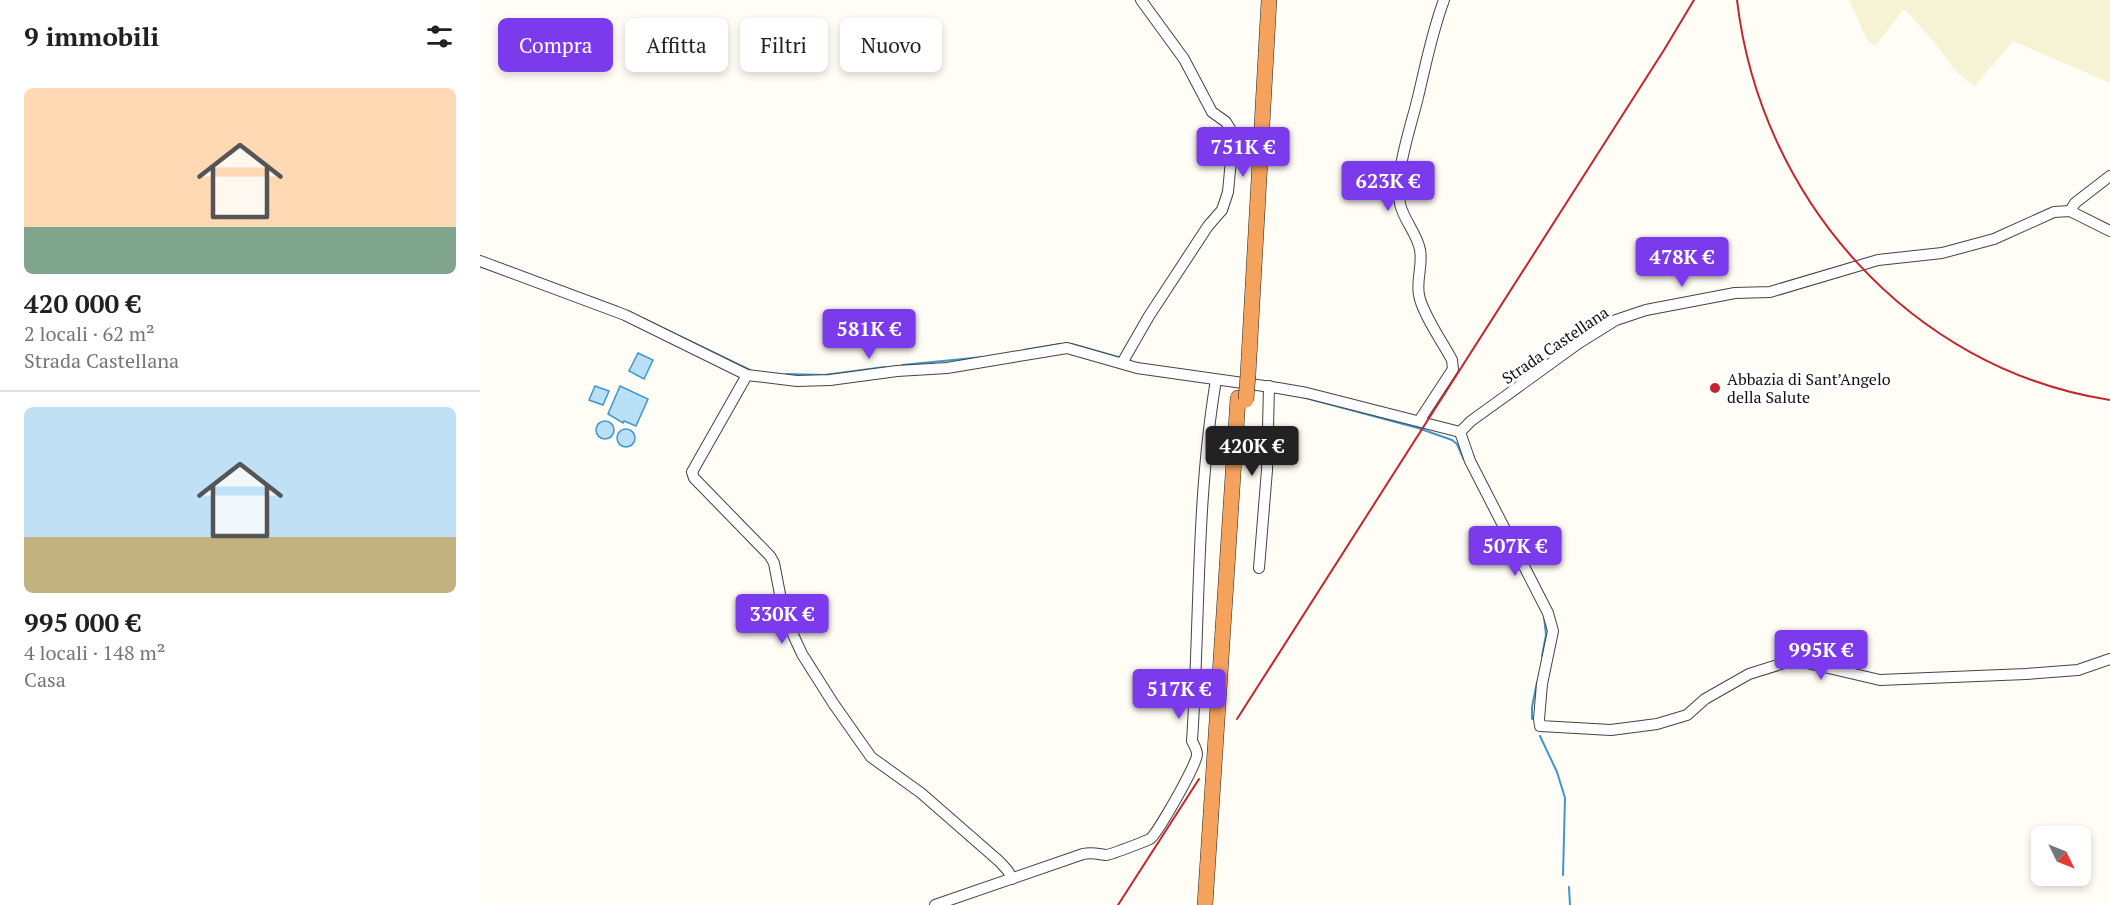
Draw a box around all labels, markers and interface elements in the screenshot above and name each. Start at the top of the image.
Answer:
chip: Compra [498,18,613,72]
chip: Affitta [625,18,728,72]
chip: Filtri [740,18,828,72]
chip: Nuovo [840,18,942,72]
text: 9 immobili [24,19,159,53]
icon: filters [423,20,456,53]
icon: home [186,127,294,235]
pin: 751K € [1194,127,1292,178]
text: 751K € [1211,133,1275,160]
pin: 623K € [1339,161,1437,212]
text: 623K € [1356,167,1420,194]
pin: 478K € [1633,237,1731,288]
text: 478K € [1650,243,1714,270]
text: 420 000 € [24,286,141,320]
street label: Strada Castellana [1497,301,1613,389]
pin: 581K € [820,309,918,360]
text: 581K € [837,315,901,342]
text: 2 locali · 62 m² [24,320,155,347]
text: Strada Castellana [24,347,179,374]
place label: Abbazia di Sant’Angelo della Salute [1727,368,1891,408]
marker: Abbazia di Sant’Angelo della Salute [1708,381,1722,395]
pin: 420K € [1203,426,1301,477]
text: 420K € [1220,432,1284,459]
icon: home [186,446,294,554]
pin: 507K € [1466,526,1564,577]
text: 507K € [1483,532,1547,559]
pin: 330K € [733,594,831,645]
text: 330K € [750,600,814,627]
text: 995 000 € [24,605,141,639]
pin: 995K € [1772,630,1870,681]
text: 995K € [1789,636,1853,663]
text: 4 locali · 148 m² [24,639,165,666]
text: Casa [24,666,66,693]
pin: 517K € [1130,669,1228,720]
text: 517K € [1147,675,1211,702]
north arrow [2031,826,2091,886]
map controls [2031,826,2091,886]

